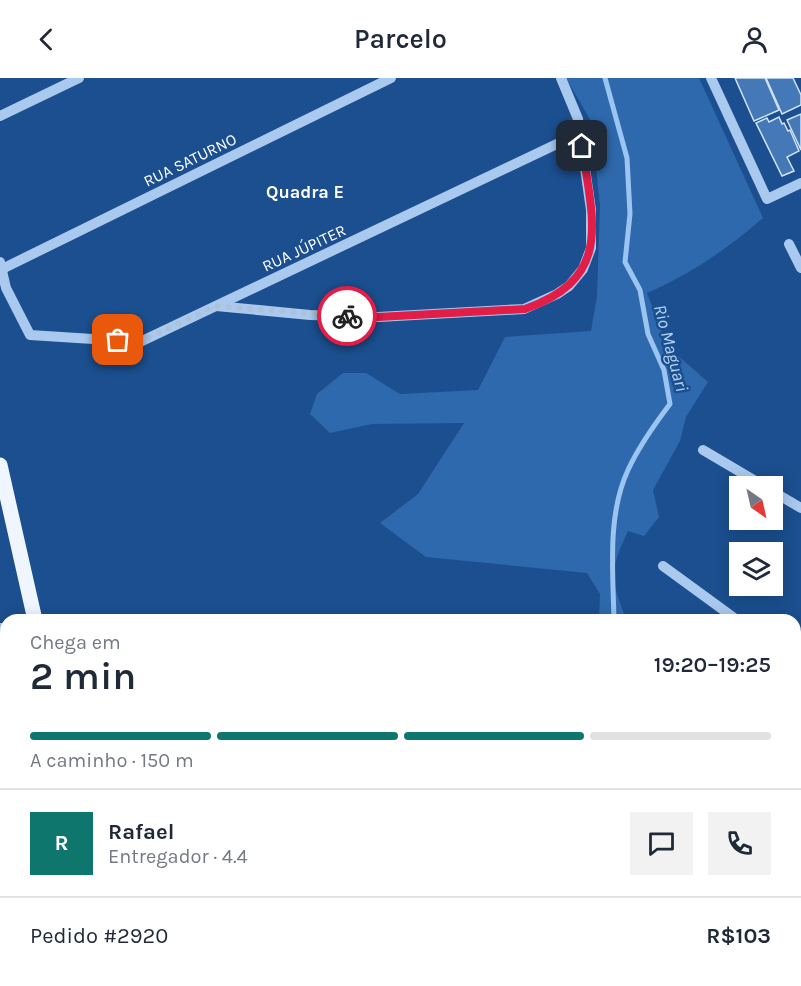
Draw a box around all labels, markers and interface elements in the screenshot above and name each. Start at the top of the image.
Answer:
icon: back [30,23,63,56]
text: Parcelo [354,23,447,55]
icon: person [738,23,771,56]
pin [556,120,607,171]
street label: RUA SATURNO [140,129,240,191]
icon: home [565,129,598,162]
district label: Quadra E [266,181,344,203]
street label: RUA JÚPITER [259,220,349,276]
courier [317,286,377,346]
icon: bike [331,300,364,333]
water label: Rio Maguari [649,302,693,394]
pin [92,314,143,365]
icon: bag [101,323,134,356]
north arrow [729,476,783,530]
map controls [729,476,783,596]
button: layers [729,542,783,596]
text: Chega em [30,631,121,654]
text: 19:20–19:25 [654,652,771,678]
text: 2 min [30,653,136,699]
text: A caminho · 150 m [30,749,194,772]
button: chat [630,812,693,875]
button: phone [708,812,771,875]
text: Rafael [108,819,174,845]
text: R [54,830,69,856]
text: Entregador · 4.4 [108,845,248,868]
text: Pedido #2920 [30,923,168,949]
text: R$103 [706,923,771,949]

